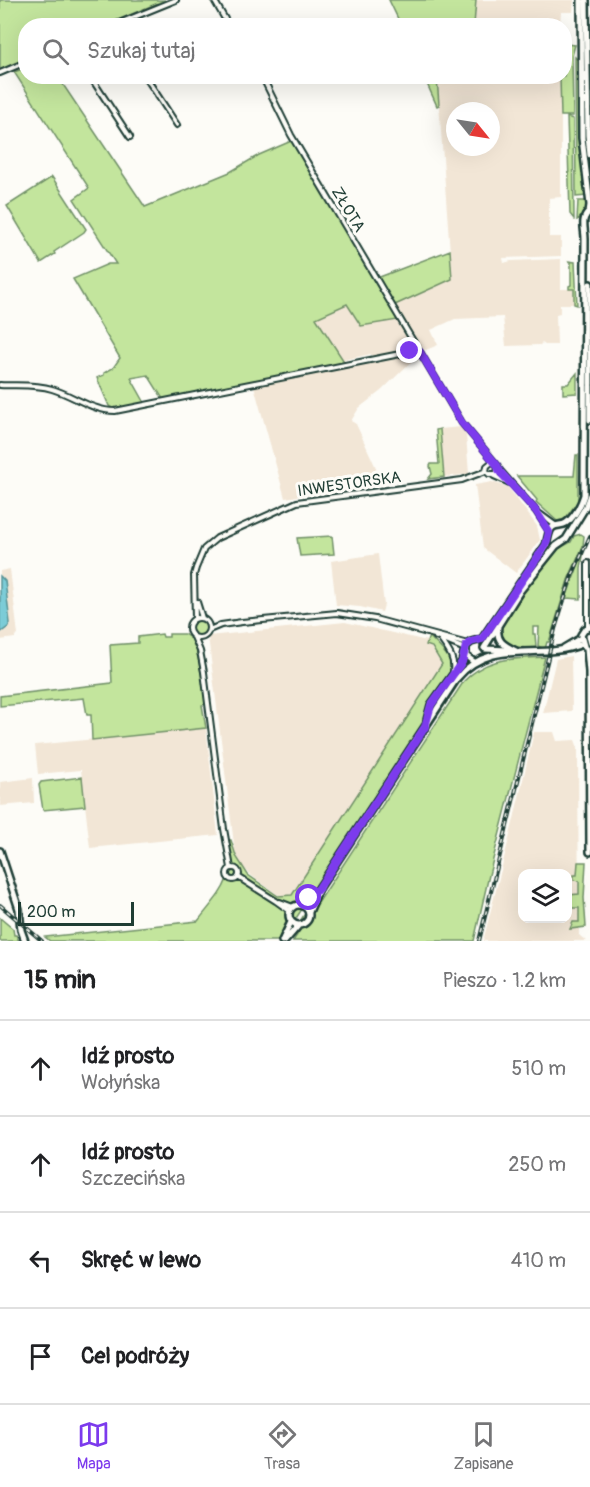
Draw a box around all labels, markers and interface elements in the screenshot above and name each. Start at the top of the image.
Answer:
search box [18,18,572,84]
icon: search [39,35,72,68]
text: Szukaj tutaj [87,37,196,65]
north arrow [446,102,500,156]
street label: ZŁOTA [327,183,369,236]
route end [396,337,422,363]
street label: INWESTORSKA [296,467,402,501]
map controls [518,869,572,923]
button: layers [518,869,572,923]
route start [295,884,321,910]
scale bar [18,899,134,926]
text: 200 m [27,902,75,922]
text: 15 min [24,964,96,996]
text: Pieszo · 1.2 km [442,968,566,993]
text: Idź prosto [81,1042,174,1070]
icon: ahead [24,1052,57,1085]
text: 510 m [512,1056,566,1081]
text: Wołyńska [81,1070,160,1095]
text: Idź prosto [81,1138,174,1166]
icon: ahead [24,1148,57,1181]
text: 250 m [508,1152,566,1177]
text: Szczecińska [81,1166,185,1191]
icon: left [24,1244,57,1277]
text: Skręć w lewo [81,1246,201,1274]
text: 410 m [511,1248,566,1273]
icon: arrive [24,1340,57,1373]
text: Cel podróży [81,1342,189,1370]
tab: Mapa [77,1418,111,1474]
tab: Trasa [264,1418,300,1474]
tab: Zapisane [454,1418,513,1474]

